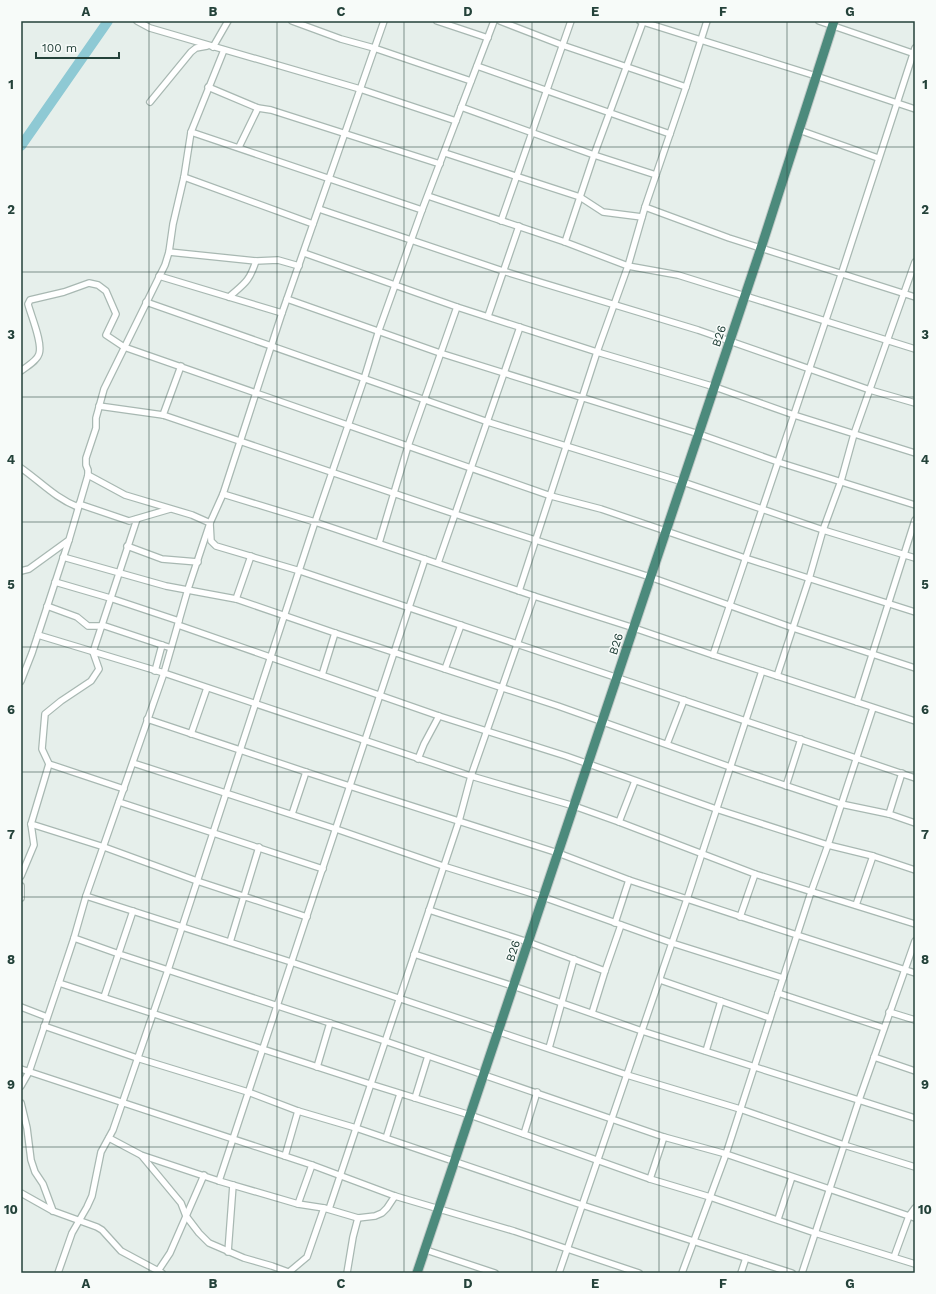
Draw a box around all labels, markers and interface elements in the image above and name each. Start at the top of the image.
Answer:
text: A [82,4,91,19]
text: B [209,4,218,19]
text: C [337,4,346,19]
text: D [463,4,473,19]
text: E [591,4,599,19]
text: F [719,4,727,19]
text: G [845,4,855,19]
scale bar [36,34,119,60]
text: 100 m [42,41,77,55]
text: 1 [8,77,14,92]
text: 1 [922,77,928,92]
text: 2 [7,202,15,217]
text: 2 [921,202,929,217]
street label: B26 [709,323,729,349]
text: 3 [7,327,15,342]
text: 3 [921,327,929,342]
text: 4 [7,452,16,467]
text: 4 [921,452,930,467]
text: 5 [7,577,15,592]
text: 5 [921,577,929,592]
street label: B26 [606,631,626,657]
text: 6 [7,702,15,717]
text: 6 [921,702,929,717]
text: 7 [7,827,15,842]
text: 7 [921,827,929,842]
street label: B26 [503,938,523,964]
text: 8 [7,952,15,967]
text: 8 [921,952,929,967]
text: 9 [7,1077,15,1092]
text: 9 [921,1077,929,1092]
text: 10 [4,1202,18,1217]
text: 10 [918,1202,932,1217]
text: A [82,1276,91,1291]
text: B [209,1276,218,1291]
text: C [337,1276,346,1291]
text: D [463,1276,473,1291]
text: E [591,1276,599,1291]
text: F [719,1276,727,1291]
text: G [845,1276,855,1291]

